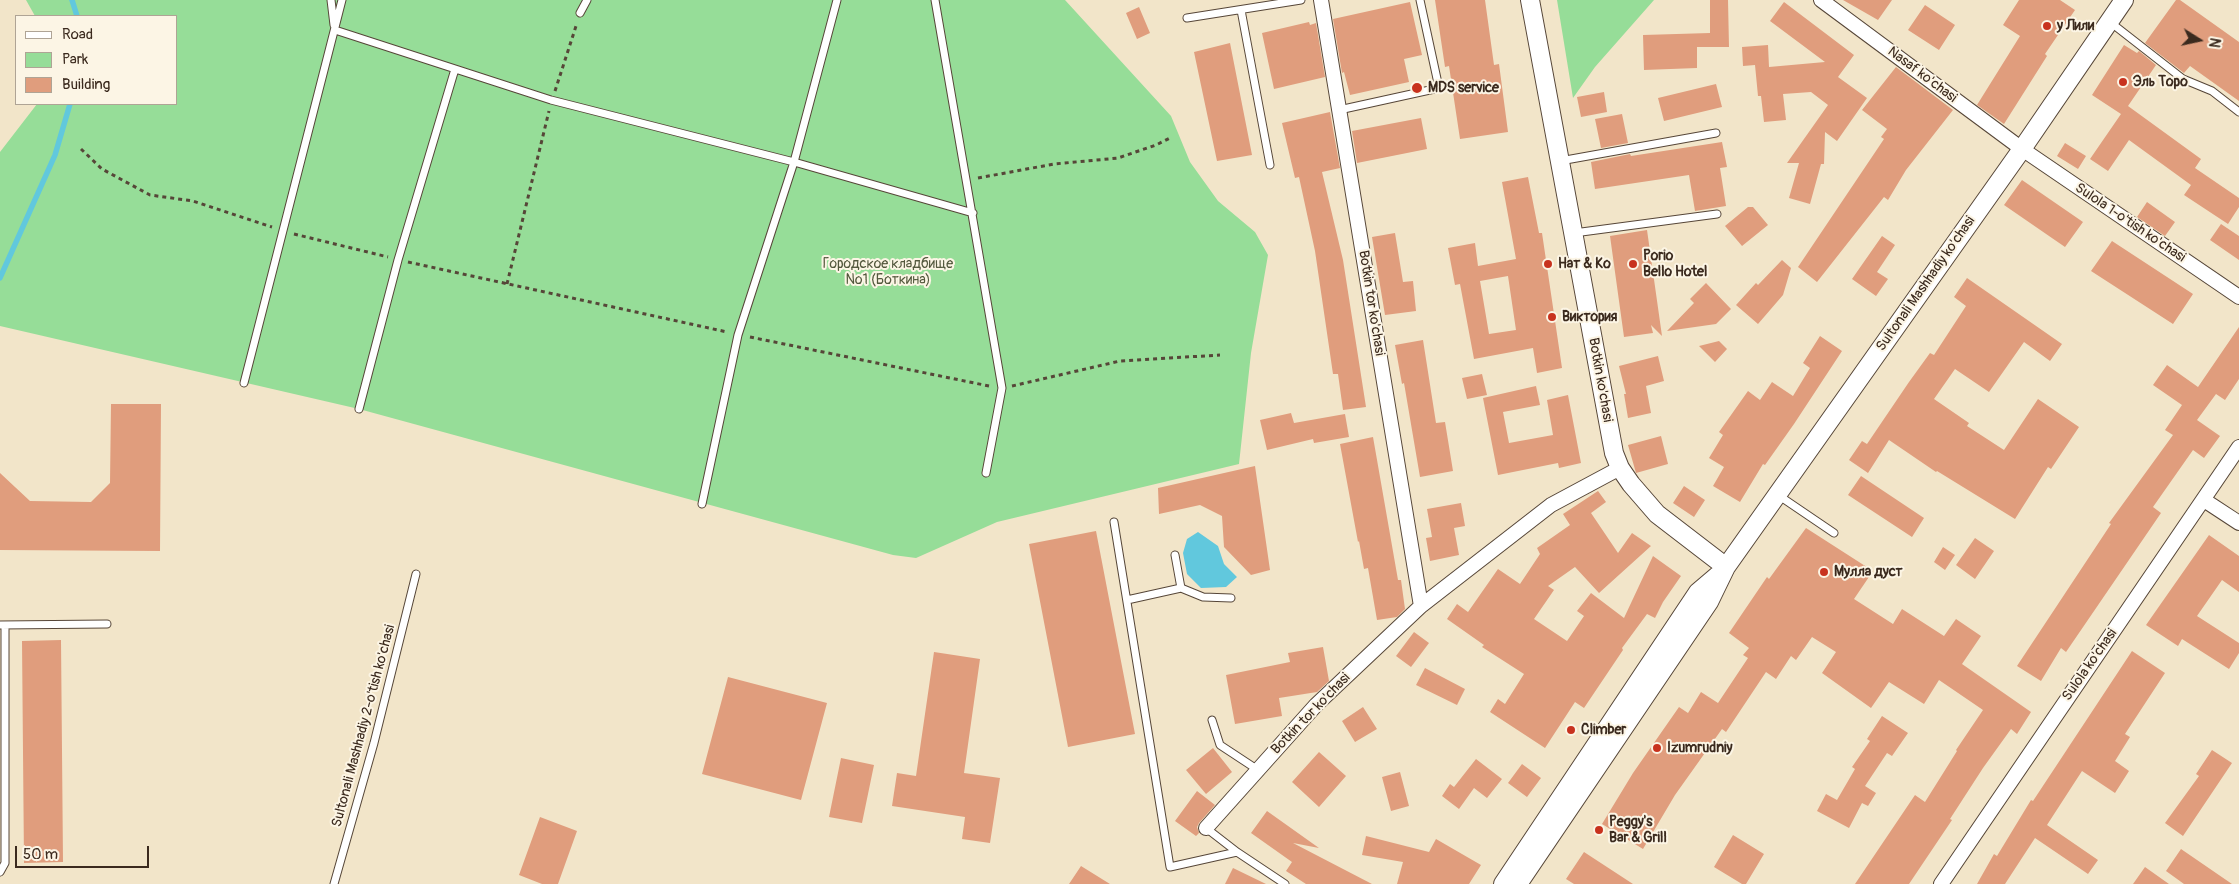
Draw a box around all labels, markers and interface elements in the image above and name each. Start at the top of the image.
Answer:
legend [15,15,178,105]
north arrow [2174,15,2224,65]
place label: у Лили [2057,18,2094,34]
marker: у Лили [2041,20,2053,32]
text: Road [62,25,93,44]
text: N [2205,37,2223,49]
street label: Nasaf ko'chasi [1884,43,1960,107]
text: Park [62,50,88,69]
place label: Эль Торо [2133,74,2188,90]
text: Building [62,75,110,94]
marker: Эль Торо [2117,76,2129,88]
place label: MDS service [1428,80,1499,96]
marker: MDS service [1410,81,1424,95]
street label: Sulola 1-o'tish ko'chasi [2072,180,2188,266]
street label: Sultonali Mashhadiy ko'chasi [1873,213,1979,355]
place label: Porio Bello Hotel [1643,248,1707,280]
street label: Botkin tor ko'chasi [1354,249,1388,357]
park label: Городское кладбище №1 (Боткина) [823,256,953,288]
place label: Нат & Ко [1558,256,1611,272]
marker: Нат & Ко [1542,258,1554,270]
marker: Porio Bello Hotel [1627,258,1639,270]
place label: Виктория [1562,309,1617,325]
marker: Виктория [1546,311,1558,323]
street label: Botkin ko'chasi [1584,337,1616,423]
place label: Мулла дуст [1834,564,1903,580]
marker: Мулла дуст [1818,566,1830,578]
street label: Sultonali Mashhadiy 2-o'tish ko'chasi [329,623,399,829]
street label: Sulola ko'chasi [2059,626,2121,704]
street label: Botkin tor ko'chasi [1268,670,1354,758]
place label: Climber [1581,722,1626,738]
marker: Climber [1565,724,1577,736]
place label: Izumrudniy [1667,740,1733,756]
marker: Izumrudniy [1651,742,1663,754]
place label: Peggy's Bar & Grill [1609,814,1667,846]
marker: Peggy's Bar & Grill [1593,824,1605,836]
scale bar [18,836,151,868]
text: 50 m [23,845,58,864]

